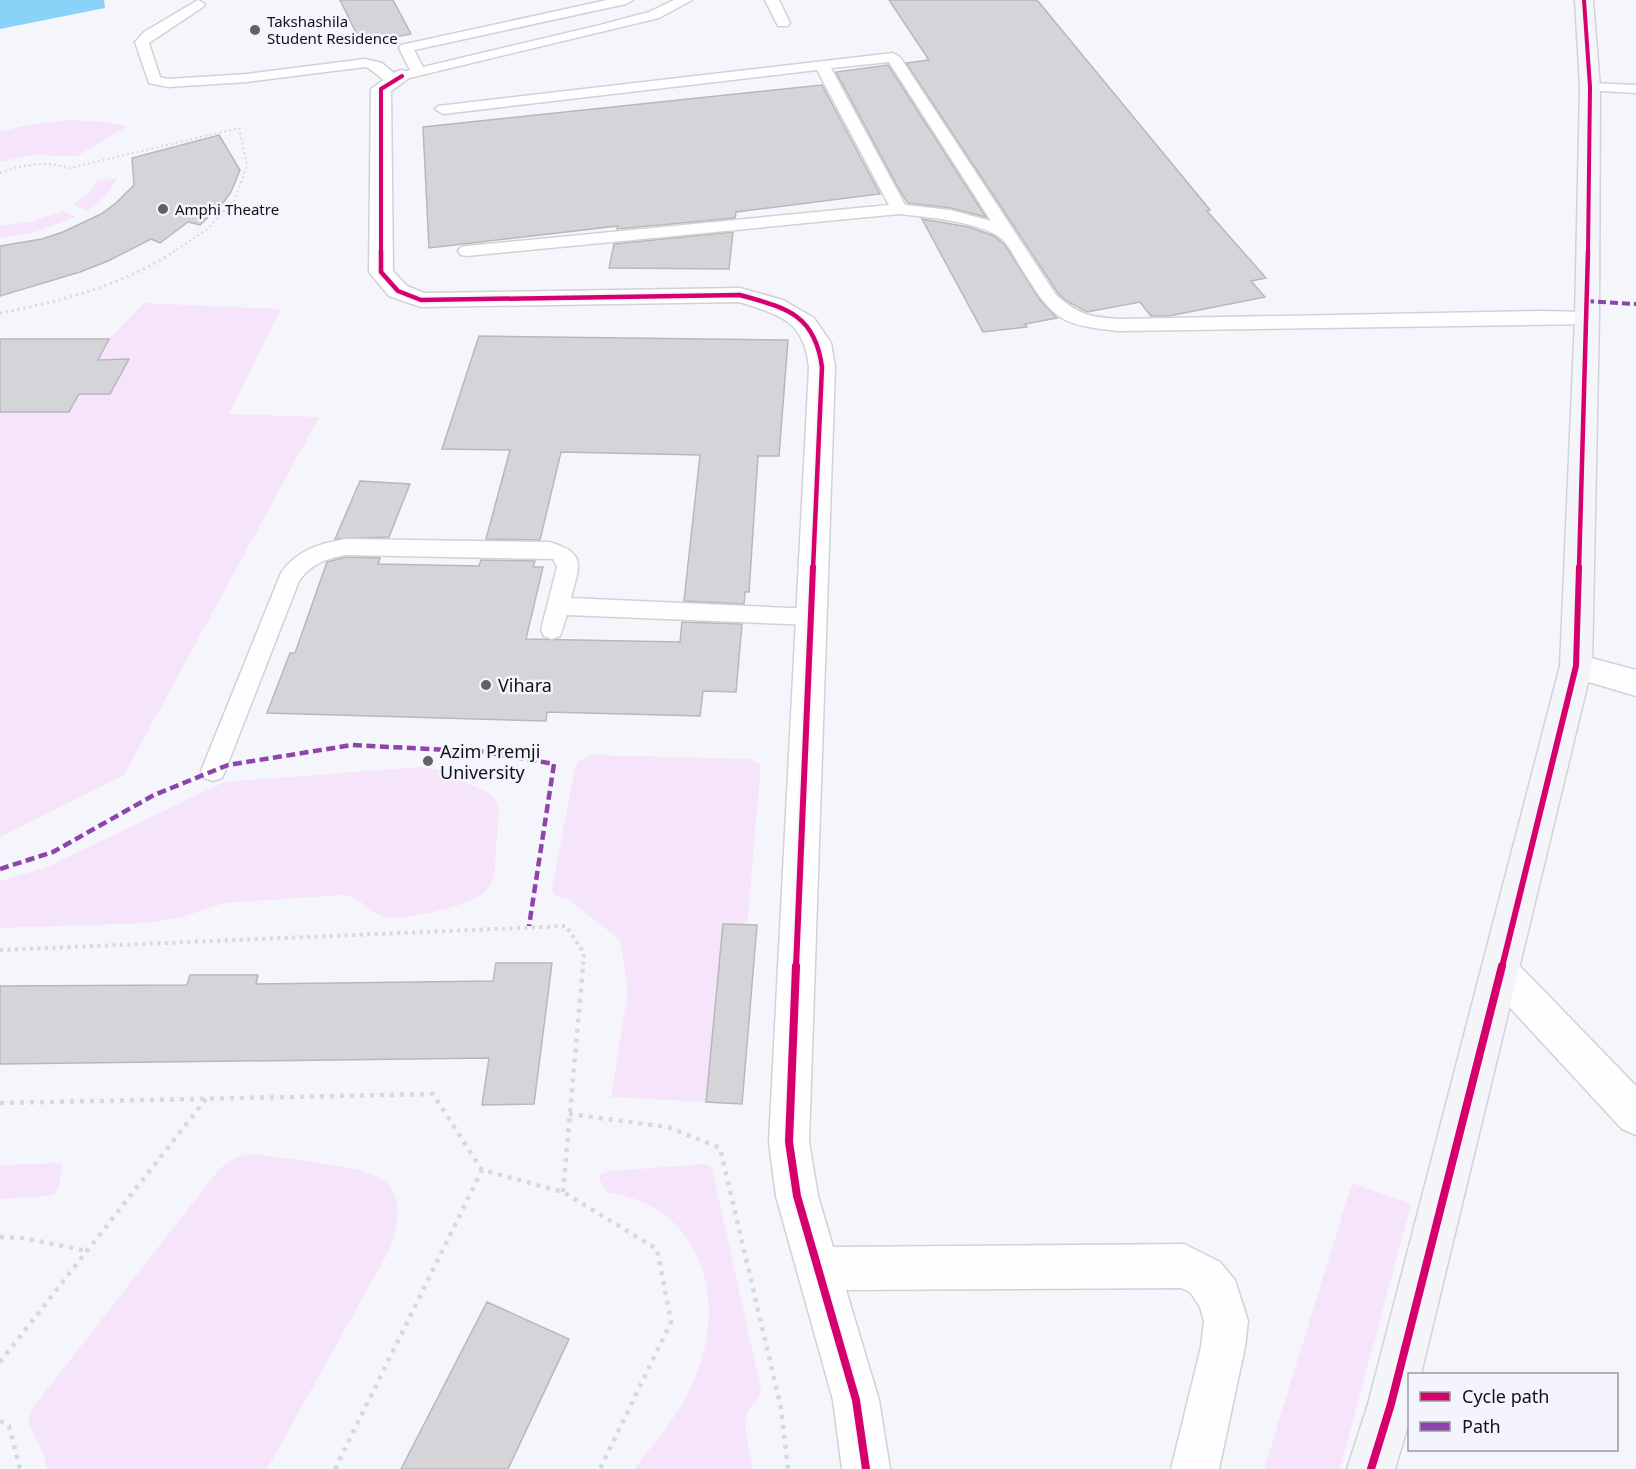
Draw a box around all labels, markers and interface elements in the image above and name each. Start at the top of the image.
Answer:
place label: Takshashila Student Residence [267,11,398,48]
marker: Takshashila Student Residence [248,23,262,37]
place label: Amphi Theatre [175,199,279,219]
marker: Amphi Theatre [156,202,170,216]
place label: Vihara [498,673,552,697]
marker: Vihara [479,678,493,692]
place label: Azim Premji University [440,739,540,784]
marker: Azim Premji University [421,754,435,768]
legend [1408,1373,1618,1451]
text: Cycle path [1462,1384,1549,1408]
text: Path [1462,1414,1501,1438]

